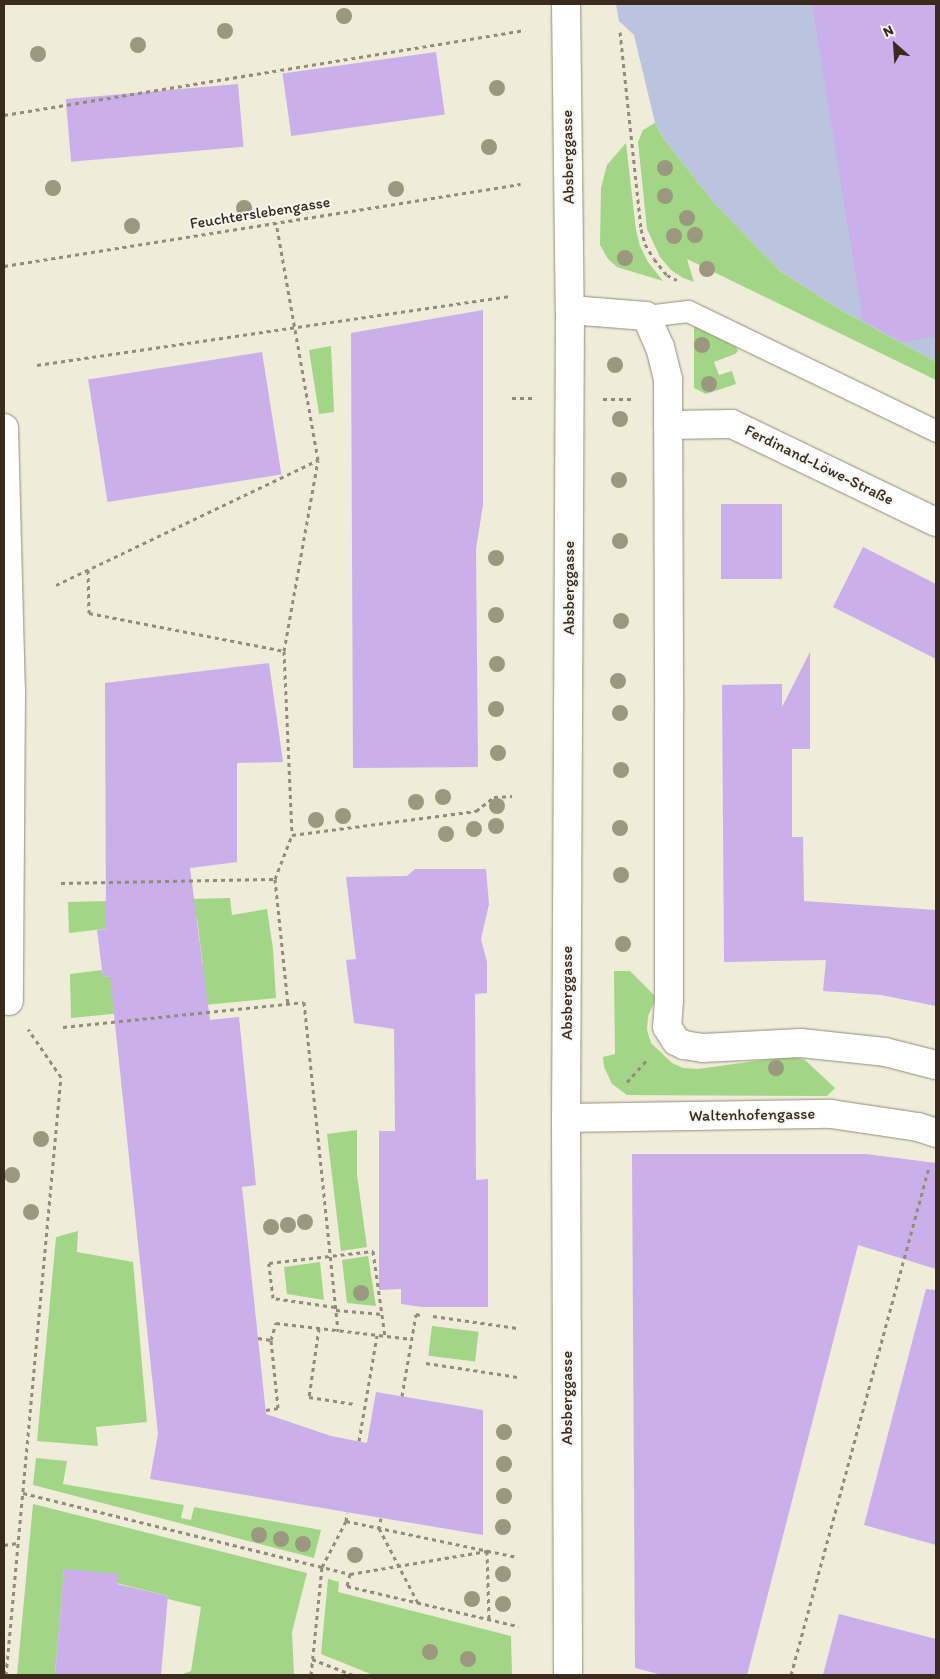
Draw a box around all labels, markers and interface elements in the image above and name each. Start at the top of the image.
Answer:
north arrow [870,20,920,70]
text: N [880,21,896,41]
street label: Absberggasse [558,110,578,204]
street label: Feuchterslebengasse [188,192,332,234]
street label: Ferdinand-Löwe-Straße [741,421,897,509]
street label: Absberggasse [559,541,579,635]
street label: Absberggasse [557,946,577,1040]
street label: Waltenhofengasse [689,1104,815,1126]
street label: Absberggasse [557,1351,577,1445]

